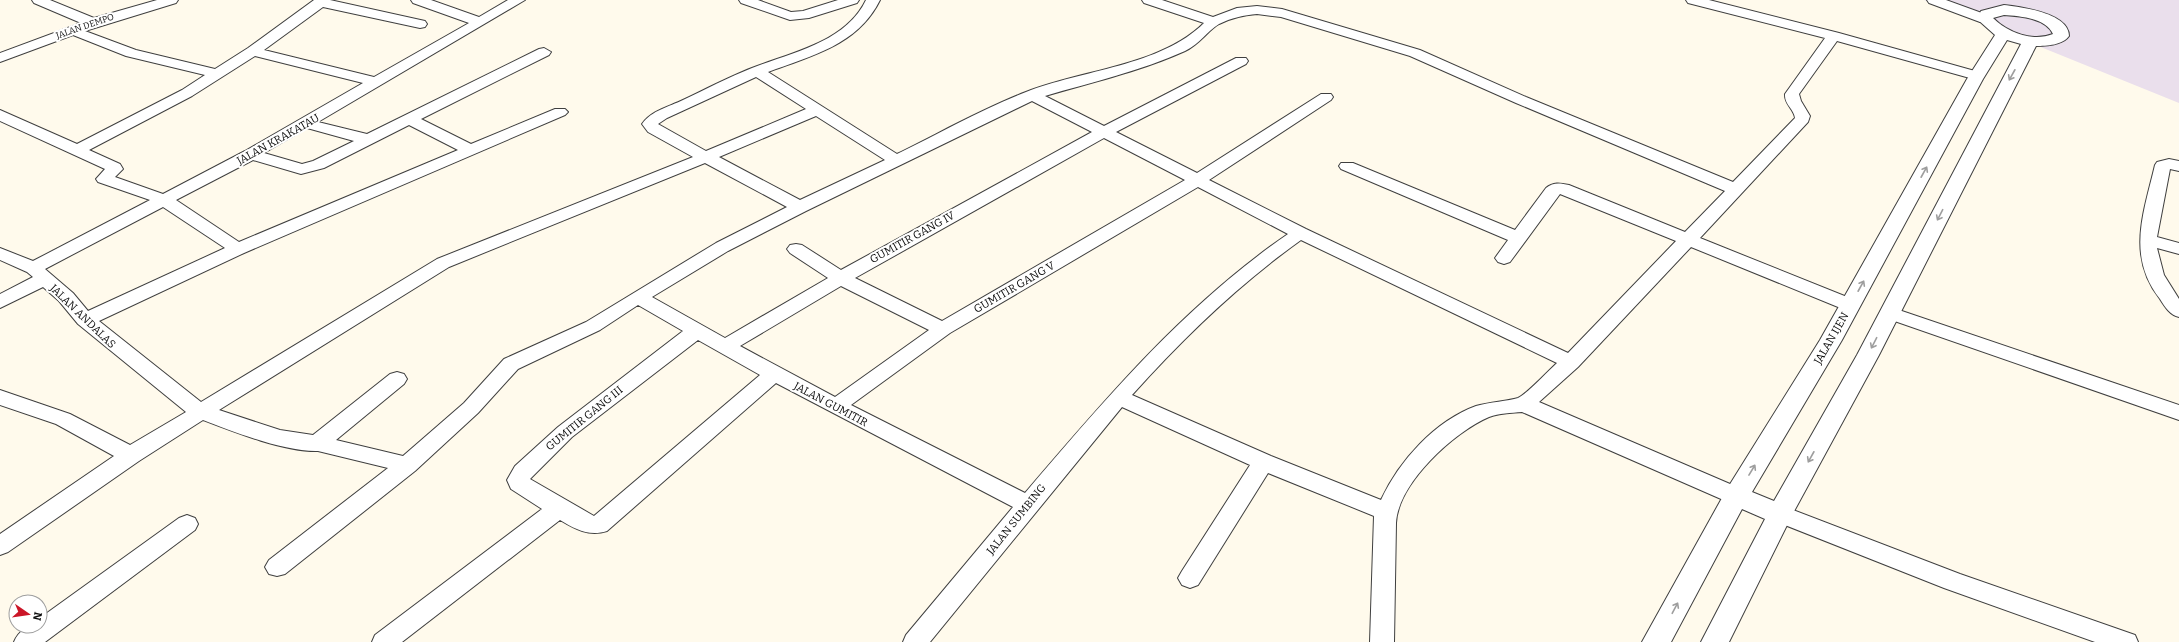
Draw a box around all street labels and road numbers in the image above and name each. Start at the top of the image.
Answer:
street label: JALAN DEMPO [54,11,116,41]
street label: JALAN KRAKATAU [234,111,322,168]
street label: GUMITIR GANG IV [868,209,957,266]
street label: GUMITIR GANG V [971,259,1057,316]
street label: JALAN ANDALAS [46,281,118,351]
street label: JALAN IJEN [1811,310,1852,367]
street label: JALAN GUMITIR [791,379,871,430]
street label: GUMITIR GANG III [543,383,626,453]
street label: JALAN SUMBING [983,481,1049,558]

